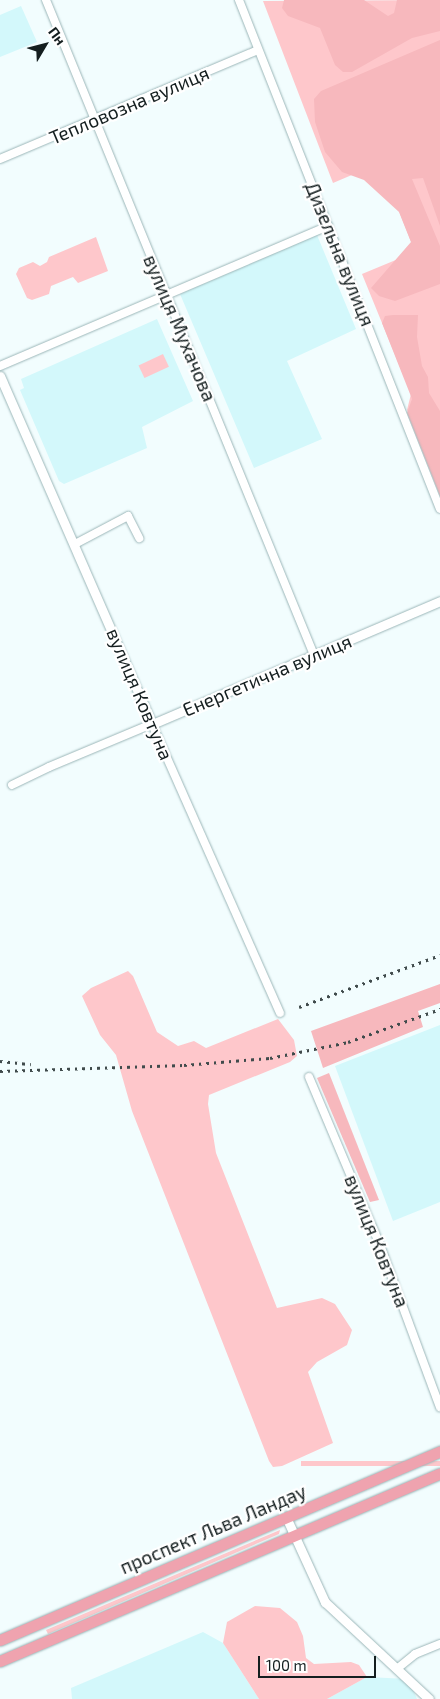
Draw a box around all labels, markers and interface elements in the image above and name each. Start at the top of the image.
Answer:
north arrow [20,20,70,70]
text: Пн [45,23,70,48]
street label: Тепловозна вулиця [46,61,212,149]
street label: Дизельна вулиця [301,179,379,329]
street label: вулиця Мухачова [139,251,221,405]
street label: вулиця Ковтуна [102,625,178,763]
street label: Енергетична вулиця [179,629,355,721]
street label: вулиця Ковтуна [340,1171,414,1311]
street label: проспект Льва Ландау [116,1479,310,1579]
scale bar [260,1646,378,1678]
text: 100 m [266,1656,307,1674]

